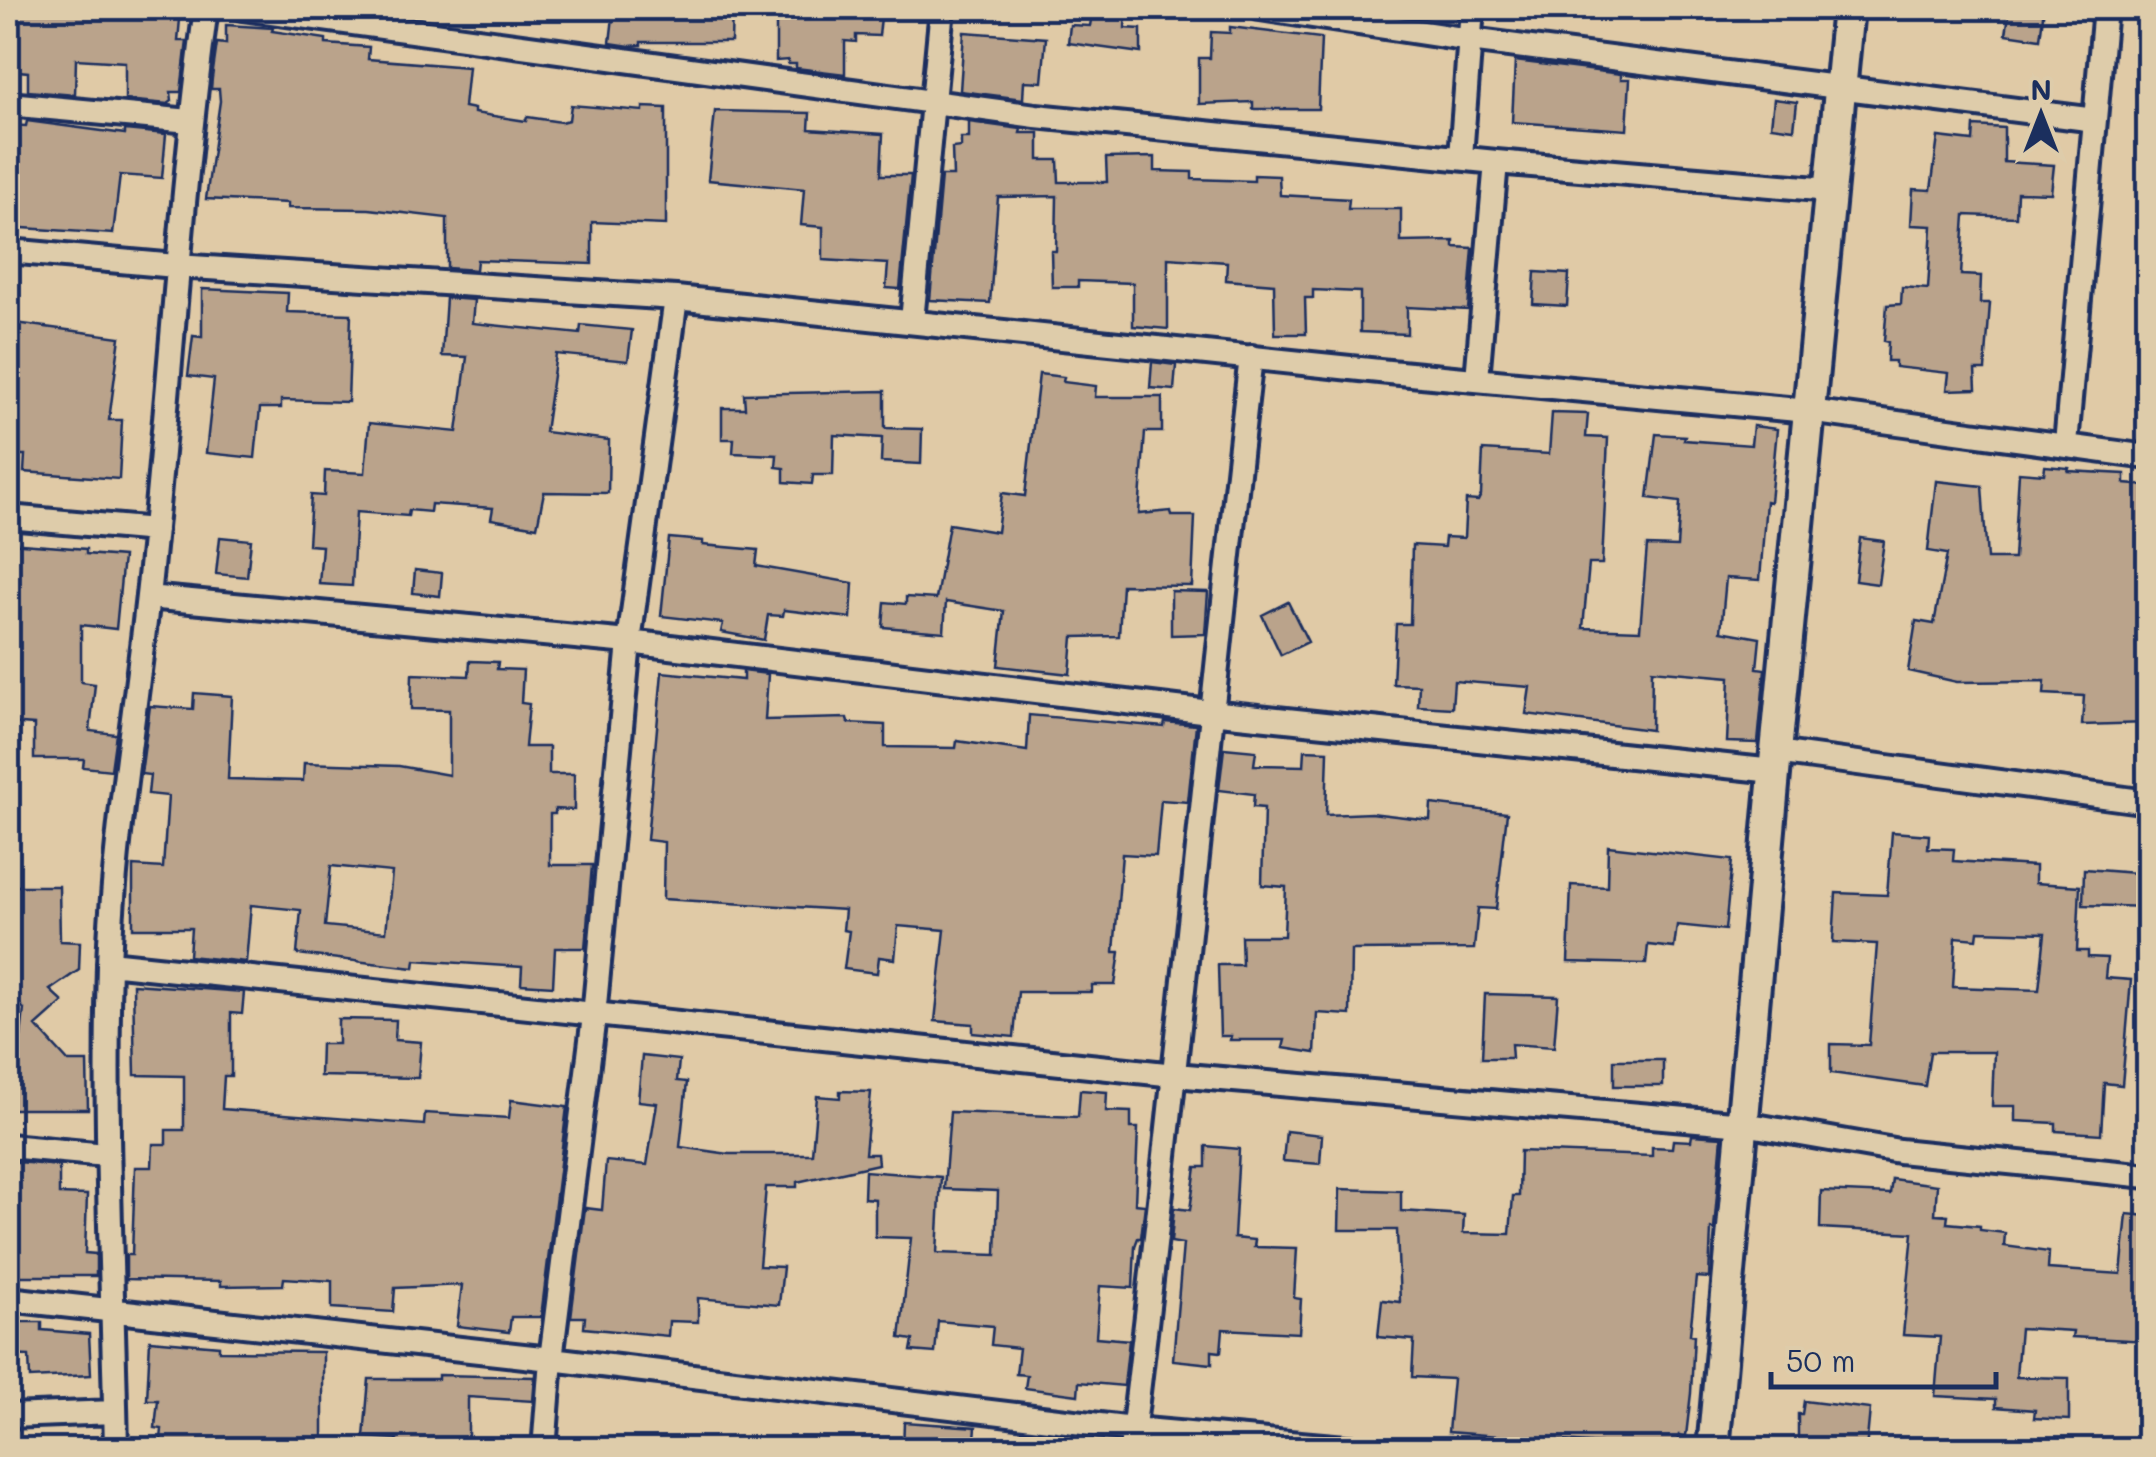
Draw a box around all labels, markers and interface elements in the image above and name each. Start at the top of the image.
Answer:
north arrow [1991,65,2091,165]
text: N [2030,71,2052,107]
scale bar [1771,1327,1996,1389]
text: 50 m [1786,1340,1856,1380]

